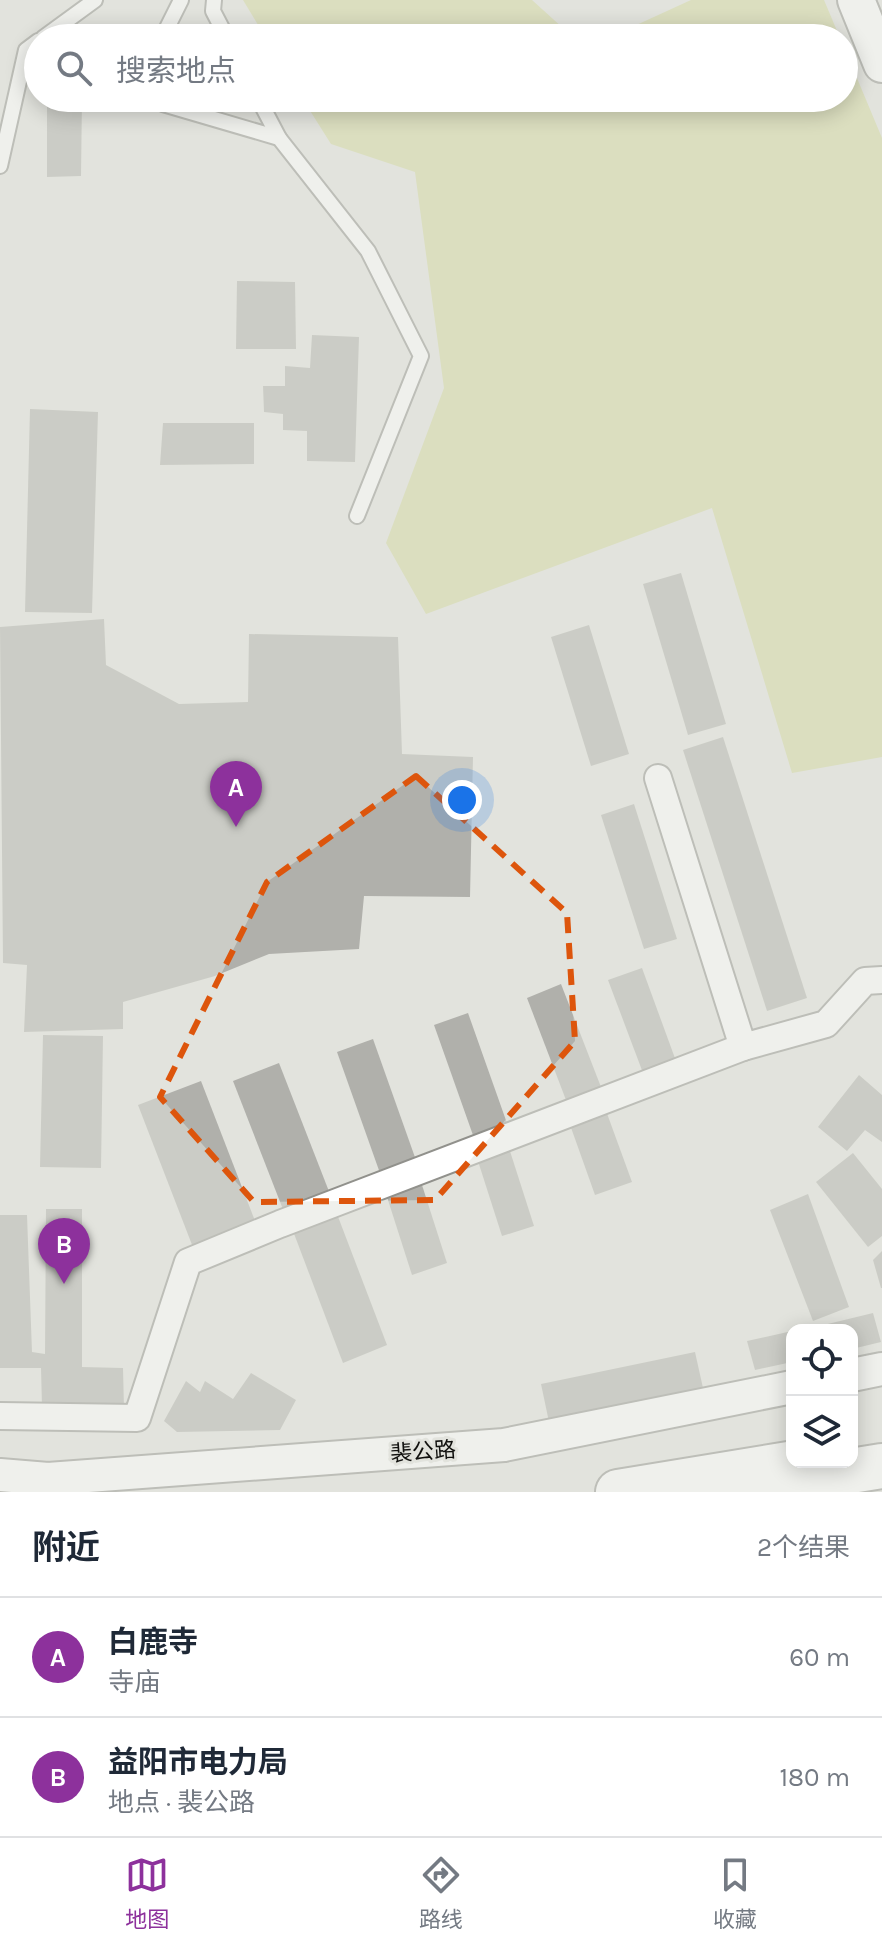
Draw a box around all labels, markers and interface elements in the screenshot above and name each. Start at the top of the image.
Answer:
search box [24,24,858,112]
icon: search [52,46,96,90]
text: 搜索地点 [116,53,236,89]
pin: A [210,761,262,827]
your location [442,780,482,820]
pin: B [38,1218,90,1284]
map controls [786,1324,858,1468]
button: locate [786,1324,858,1396]
button: layers [786,1396,858,1468]
street label: 裴公路 [389,1437,457,1467]
text: 附近 [32,1528,100,1568]
text: 2个结果 [757,1532,850,1563]
text: 白鹿寺 [108,1624,198,1660]
text: A [50,1642,66,1673]
text: 60 m [789,1642,850,1673]
text: 寺庙 [108,1667,160,1698]
text: 益阳市电力局 [108,1744,288,1780]
text: B [50,1762,66,1793]
text: 180 m [780,1762,850,1793]
text: 地点 · 裴公路 [108,1787,255,1818]
tab: 地图 [125,1853,169,1933]
tab: 路线 [419,1853,463,1933]
tab: 收藏 [713,1853,757,1933]

